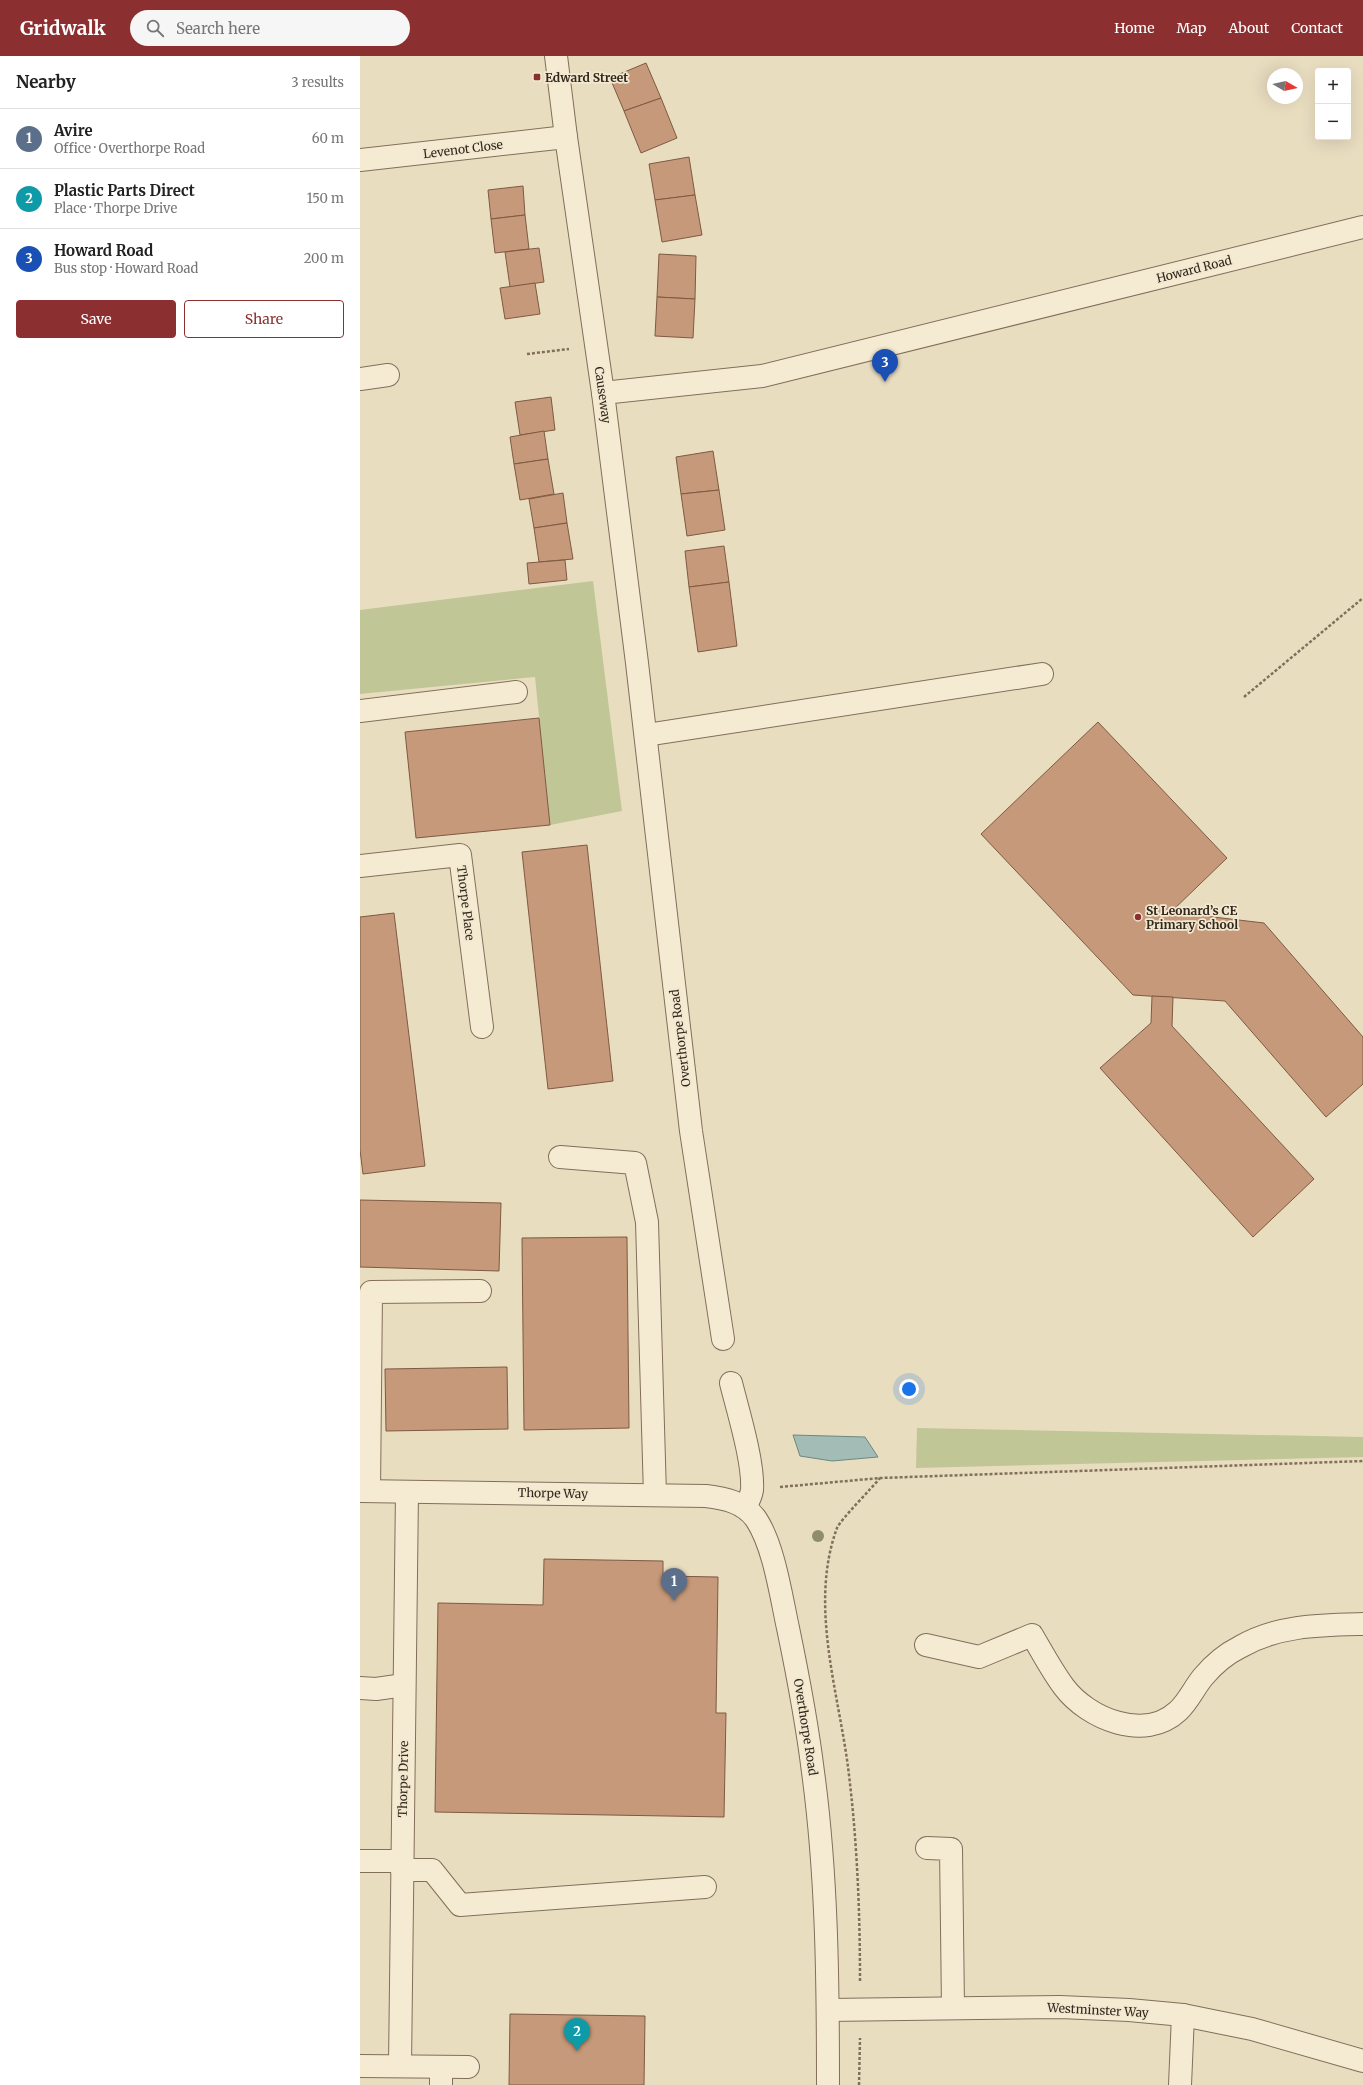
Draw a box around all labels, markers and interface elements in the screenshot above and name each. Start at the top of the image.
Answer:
search box [130,10,410,46]
text: Gridwalk [20,16,106,40]
icon: search [144,17,166,39]
text: Search here [176,19,260,38]
text: Home [1114,19,1155,37]
text: Map [1177,19,1206,37]
text: About [1228,19,1269,37]
text: Contact [1291,19,1343,37]
north arrow [1267,68,1303,104]
map controls [1315,68,1351,140]
button: + [1315,68,1351,104]
place label: Edward Street [545,70,628,85]
text: Nearby [16,71,76,93]
marker: Edward Street [532,72,542,82]
text: 3 results [291,74,344,91]
button: − [1315,104,1351,140]
text: Avire [54,121,93,140]
text: 1 [26,130,32,147]
text: 60 m [312,130,344,147]
street label: Levenot Close [422,137,504,161]
text: Office · Overthorpe Road [54,140,205,157]
text: Plastic Parts Direct [54,181,195,200]
text: 2 [25,190,33,207]
text: 150 m [307,190,344,207]
text: Place · Thorpe Drive [54,200,177,217]
text: Howard Road [54,241,153,260]
text: 3 [25,250,33,267]
text: 200 m [304,250,344,267]
street label: Howard Road [1155,252,1233,286]
text: Bus stop · Howard Road [54,260,198,277]
button: Save [16,300,176,338]
button: Share [184,300,344,338]
pin: 3 [872,349,898,382]
street label: Causeway [592,366,614,424]
street label: Thorpe Place [454,865,478,941]
place label: St Leonard’s CE Primary School [1146,903,1238,932]
marker: St Leonard’s CE Primary School [1133,912,1143,922]
street label: Overthorpe Road [667,988,693,1088]
your location [899,1379,919,1399]
street label: Thorpe Way [518,1485,588,1501]
pin: 1 [661,1568,687,1601]
street label: Overthorpe Road [791,1677,821,1777]
street label: Thorpe Drive [395,1741,411,1817]
street label: Westminster Way [1046,2000,1149,2020]
pin: 2 [564,2018,590,2051]

